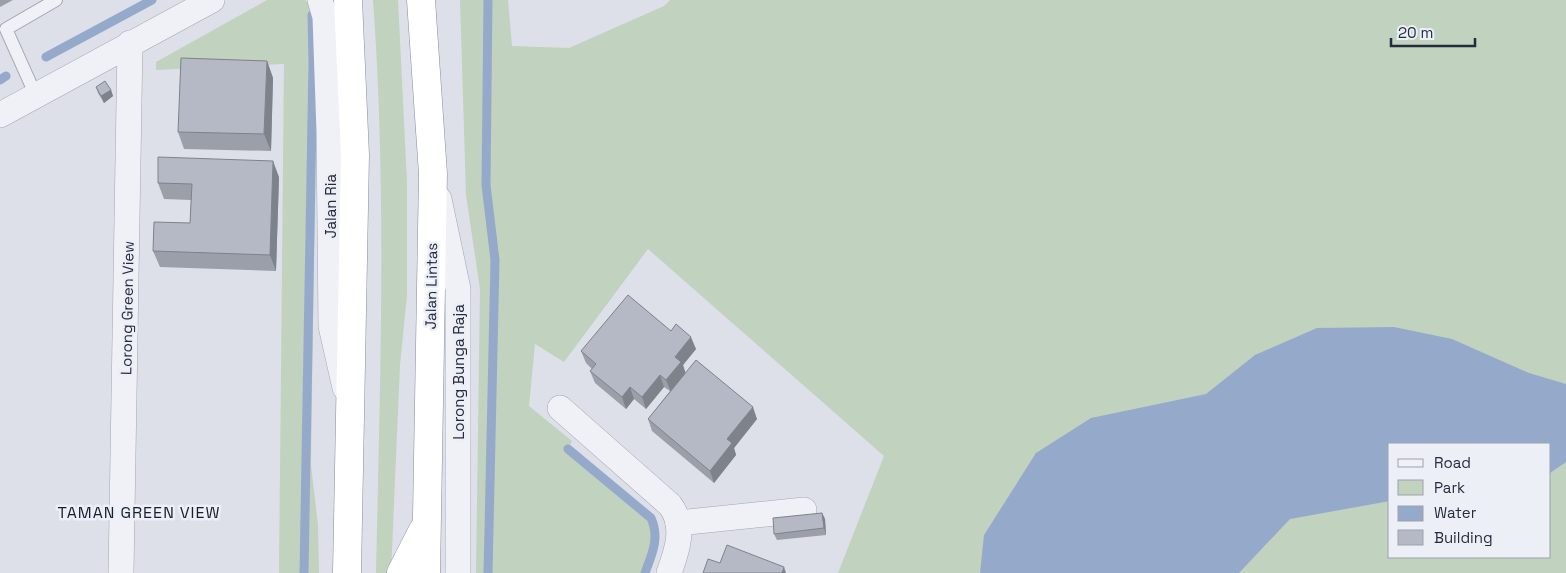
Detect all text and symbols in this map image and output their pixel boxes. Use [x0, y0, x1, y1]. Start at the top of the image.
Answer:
scale bar [1391, 15, 1475, 47]
text: 20 m [1398, 23, 1433, 42]
street label: Jalan Ria [321, 173, 340, 238]
street label: Lorong Green View [116, 241, 138, 375]
street label: Jalan Lintas [421, 242, 441, 330]
street label: Lorong Bunga Raja [449, 304, 468, 440]
legend [1388, 443, 1551, 558]
text: Road [1434, 453, 1471, 472]
text: Park [1434, 478, 1465, 497]
district label: TAMAN GREEN VIEW [58, 502, 220, 523]
text: Water [1434, 503, 1477, 522]
text: Building [1434, 528, 1493, 547]

